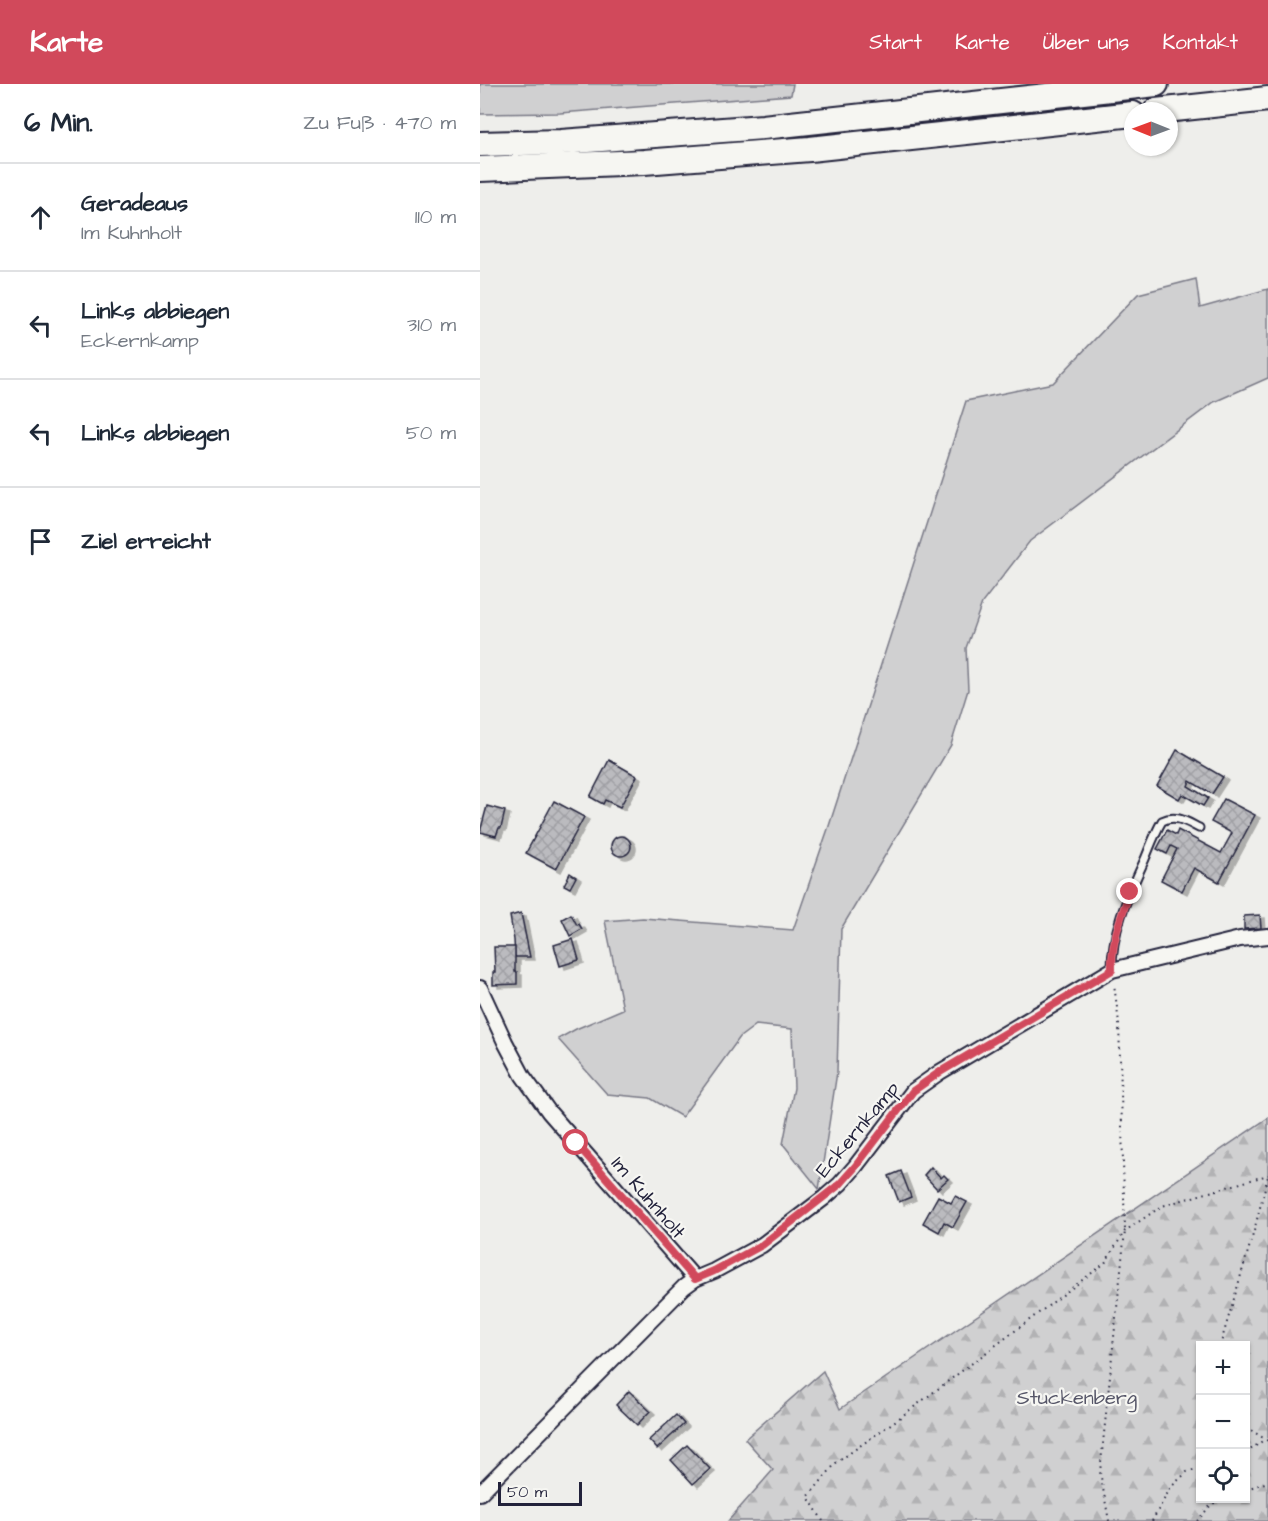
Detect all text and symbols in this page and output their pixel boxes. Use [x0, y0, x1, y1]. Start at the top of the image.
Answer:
text: Karte [30, 23, 103, 62]
text: Start [869, 28, 922, 57]
text: Karte [955, 28, 1010, 57]
text: Über uns [1043, 28, 1129, 57]
text: Kontakt [1162, 28, 1238, 57]
north arrow [1124, 102, 1178, 156]
text: 6 Min. [24, 105, 93, 141]
text: Zu Fuß · 470 m [303, 109, 456, 137]
text: Geradeaus [81, 188, 188, 219]
icon: ahead [24, 201, 57, 234]
text: 110 m [415, 203, 456, 231]
text: Im Kuhnholt [81, 219, 182, 247]
text: Links abbiegen [81, 296, 229, 327]
icon: left [24, 309, 57, 342]
text: 310 m [407, 311, 456, 339]
text: Eckernkamp [81, 327, 199, 355]
icon: left [24, 417, 57, 450]
text: Links abbiegen [81, 418, 229, 449]
text: 50 m [406, 419, 456, 447]
icon: arrive [24, 525, 57, 558]
text: Ziel erreicht [81, 526, 211, 557]
route end [1116, 878, 1142, 904]
street label: Eckernkamp [809, 1076, 906, 1184]
route start [562, 1129, 588, 1155]
street label: Im Kuhnholt [604, 1150, 692, 1245]
map controls [1196, 1341, 1250, 1503]
button: + [1196, 1341, 1250, 1395]
park label: Stuckenberg [1017, 1384, 1137, 1413]
button: − [1196, 1395, 1250, 1449]
button: locate [1196, 1449, 1250, 1503]
scale bar [498, 1479, 582, 1506]
text: 50 m [507, 1481, 547, 1503]

